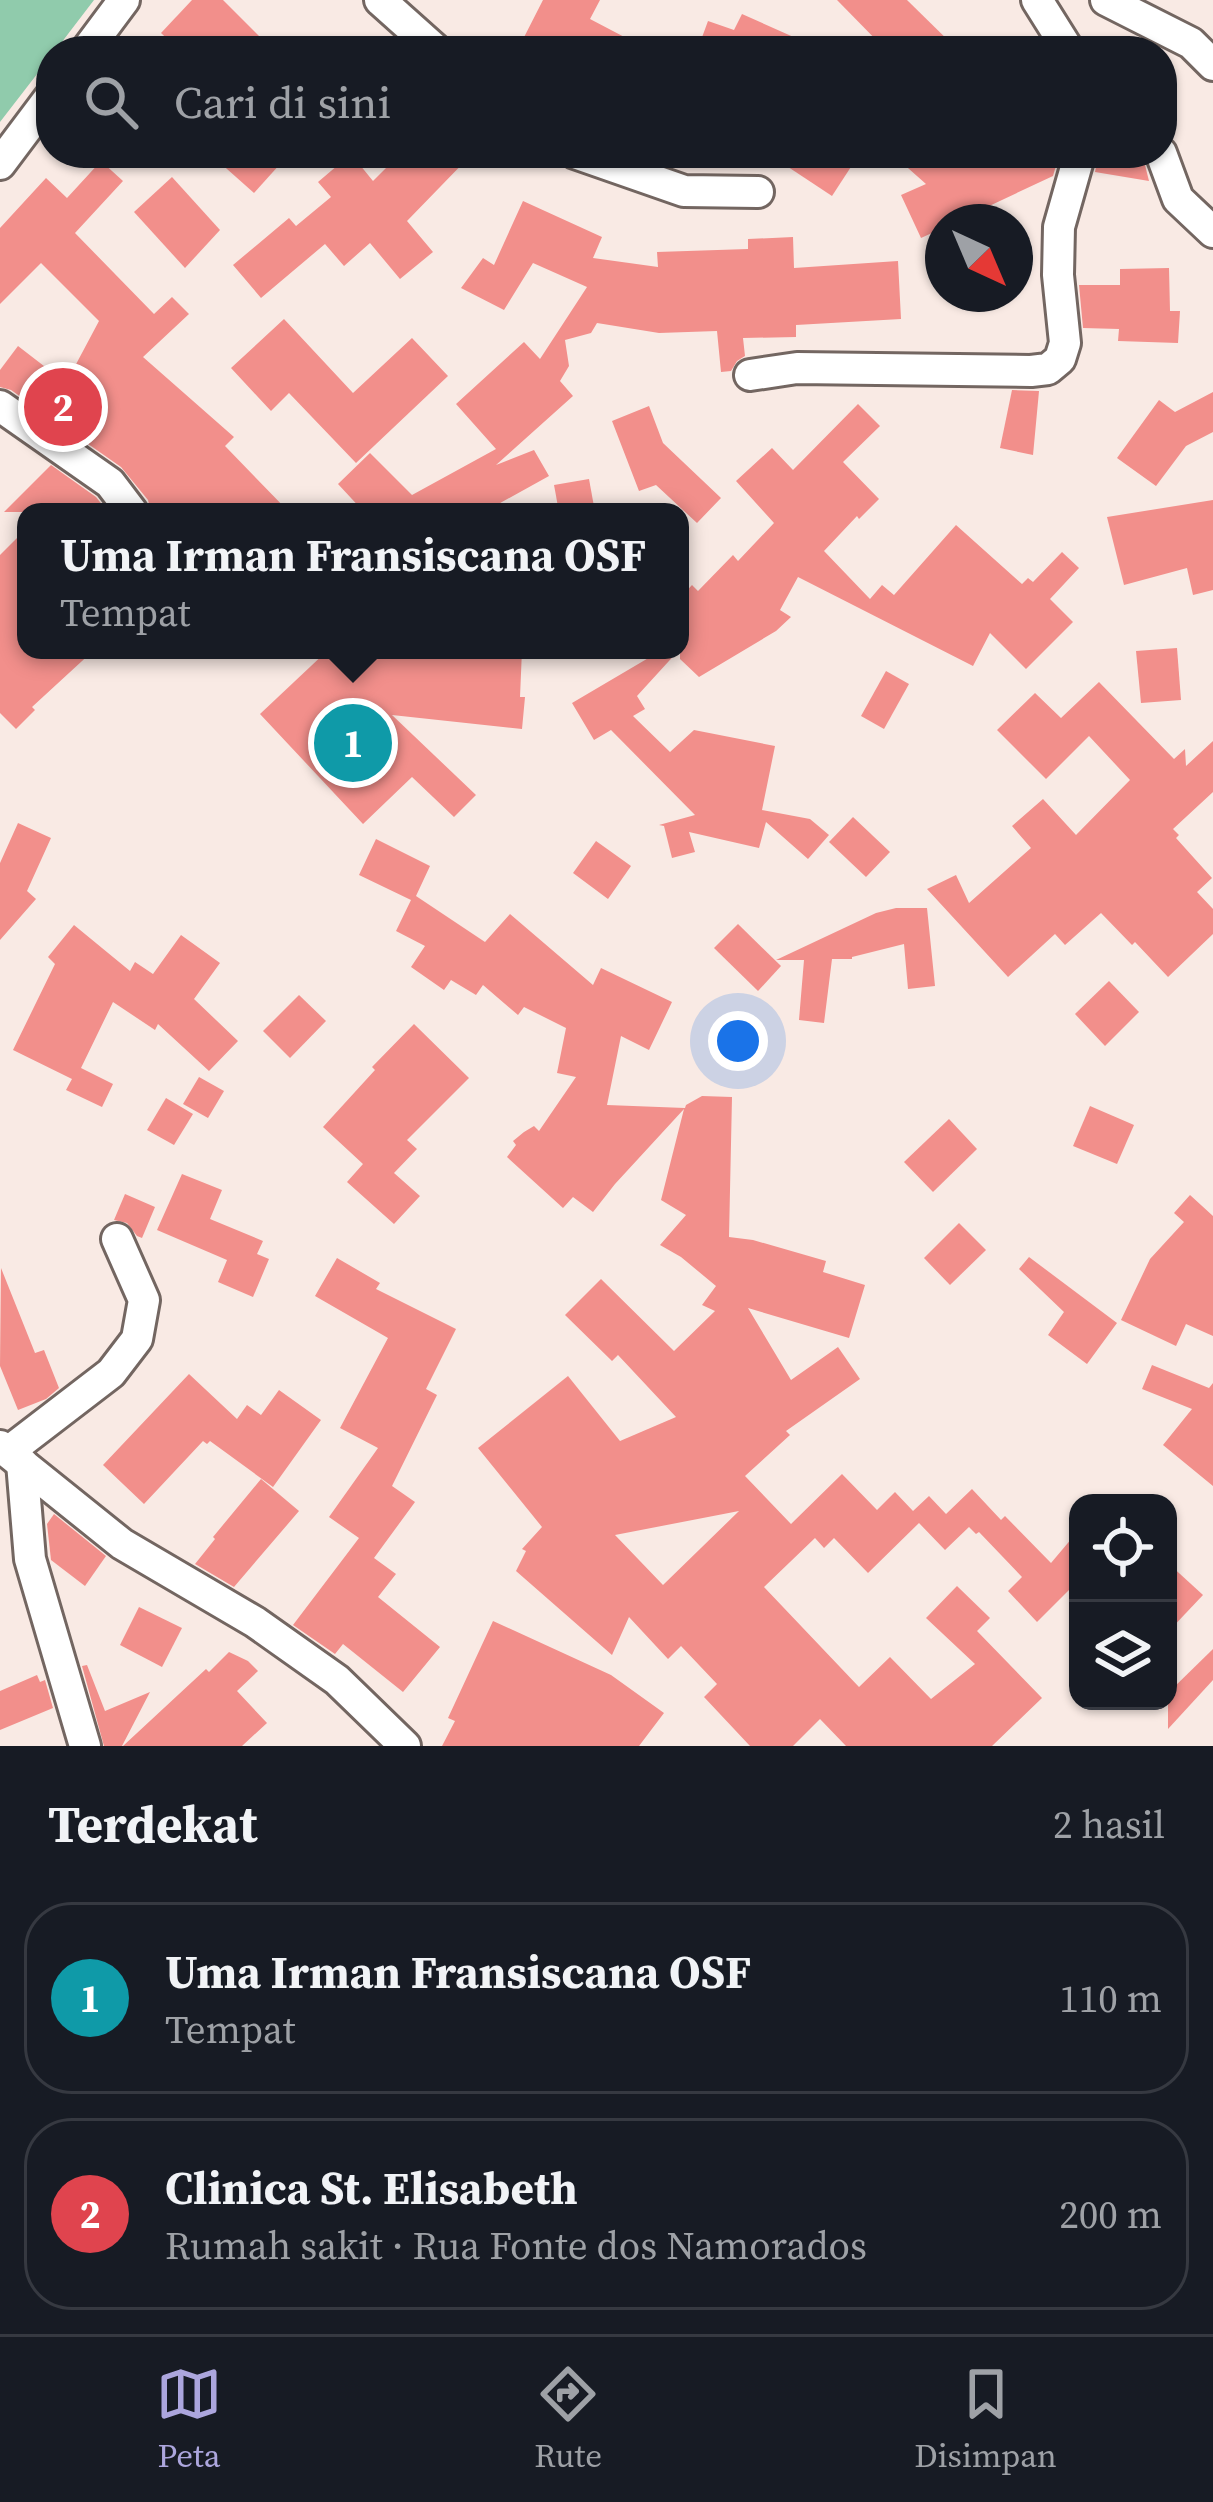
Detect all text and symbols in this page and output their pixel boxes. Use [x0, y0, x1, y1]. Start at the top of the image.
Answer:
search box [36, 36, 1177, 168]
icon: search [78, 69, 144, 135]
text: Cari di sini [174, 71, 391, 133]
north arrow [925, 204, 1033, 312]
pin: 2 [24, 362, 102, 452]
popup [17, 503, 689, 659]
text: Uma Irman Fransiscana OSF [60, 524, 646, 586]
text: Tempat [60, 586, 191, 639]
pin: 1 [314, 698, 392, 788]
your location [708, 1011, 768, 1071]
map controls [1069, 1494, 1177, 1710]
button: locate [1069, 1494, 1177, 1602]
button: layers [1069, 1602, 1177, 1710]
text: Terdekat [48, 1789, 257, 1859]
text: 2 hasil [1053, 1798, 1165, 1851]
text: Uma Irman Fransiscana OSF [165, 1941, 751, 2003]
text: 1 [79, 1972, 101, 2025]
text: 110 m [1059, 1972, 1162, 2025]
text: Tempat [165, 2003, 296, 2056]
text: Clinica St. Elisabeth [165, 2157, 578, 2219]
text: 2 [79, 2188, 101, 2241]
text: 200 m [1059, 2188, 1162, 2241]
text: Rumah sakit · Rua Fonte dos Namorados [165, 2219, 867, 2272]
tab: Peta [156, 2361, 222, 2478]
tab: Rute [534, 2361, 602, 2478]
tab: Disimpan [914, 2361, 1057, 2478]

